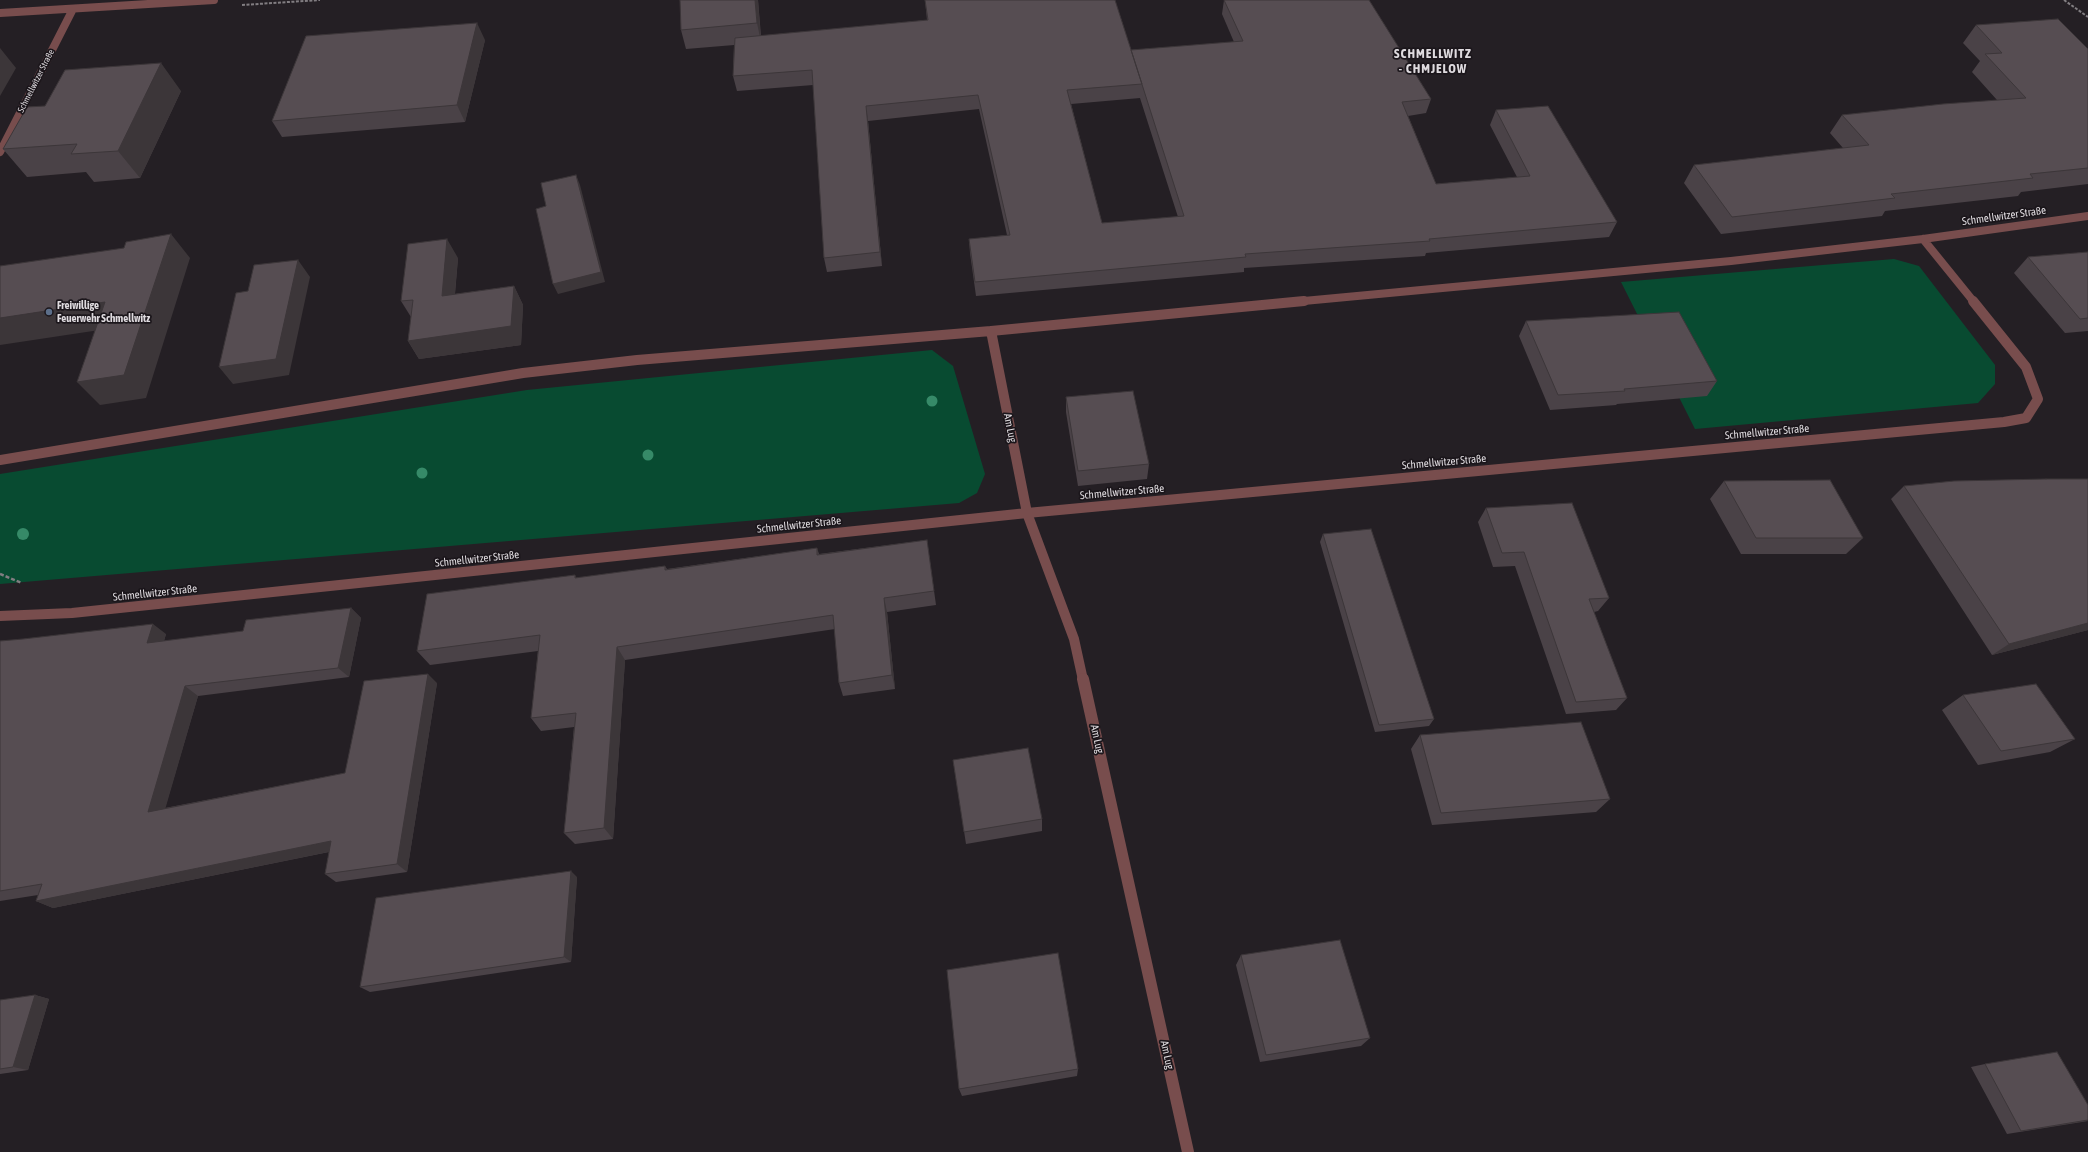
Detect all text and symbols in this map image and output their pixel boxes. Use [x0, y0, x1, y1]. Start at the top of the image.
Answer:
district label: SCHMELLWITZ - CHMJELOW [1394, 46, 1472, 77]
street label: Schmellwitzer Straße [15, 48, 57, 114]
street label: Schmellwitzer Straße [1961, 204, 2047, 228]
place label: Freiwillige Feuerwehr Schmellwitz [57, 299, 150, 325]
marker: Freiwillige Feuerwehr Schmellwitz [44, 307, 54, 317]
street label: Am Lug [1001, 412, 1019, 444]
street label: Schmellwitzer Straße [1724, 422, 1810, 442]
street label: Schmellwitzer Straße [1401, 452, 1487, 472]
street label: Schmellwitzer Straße [1079, 482, 1165, 502]
street label: Schmellwitzer Straße [756, 514, 842, 536]
street label: Schmellwitzer Straße [434, 548, 520, 570]
street label: Schmellwitzer Straße [112, 582, 198, 604]
street label: Am Lug [1088, 723, 1106, 755]
street label: Am Lug [1158, 1039, 1176, 1071]

